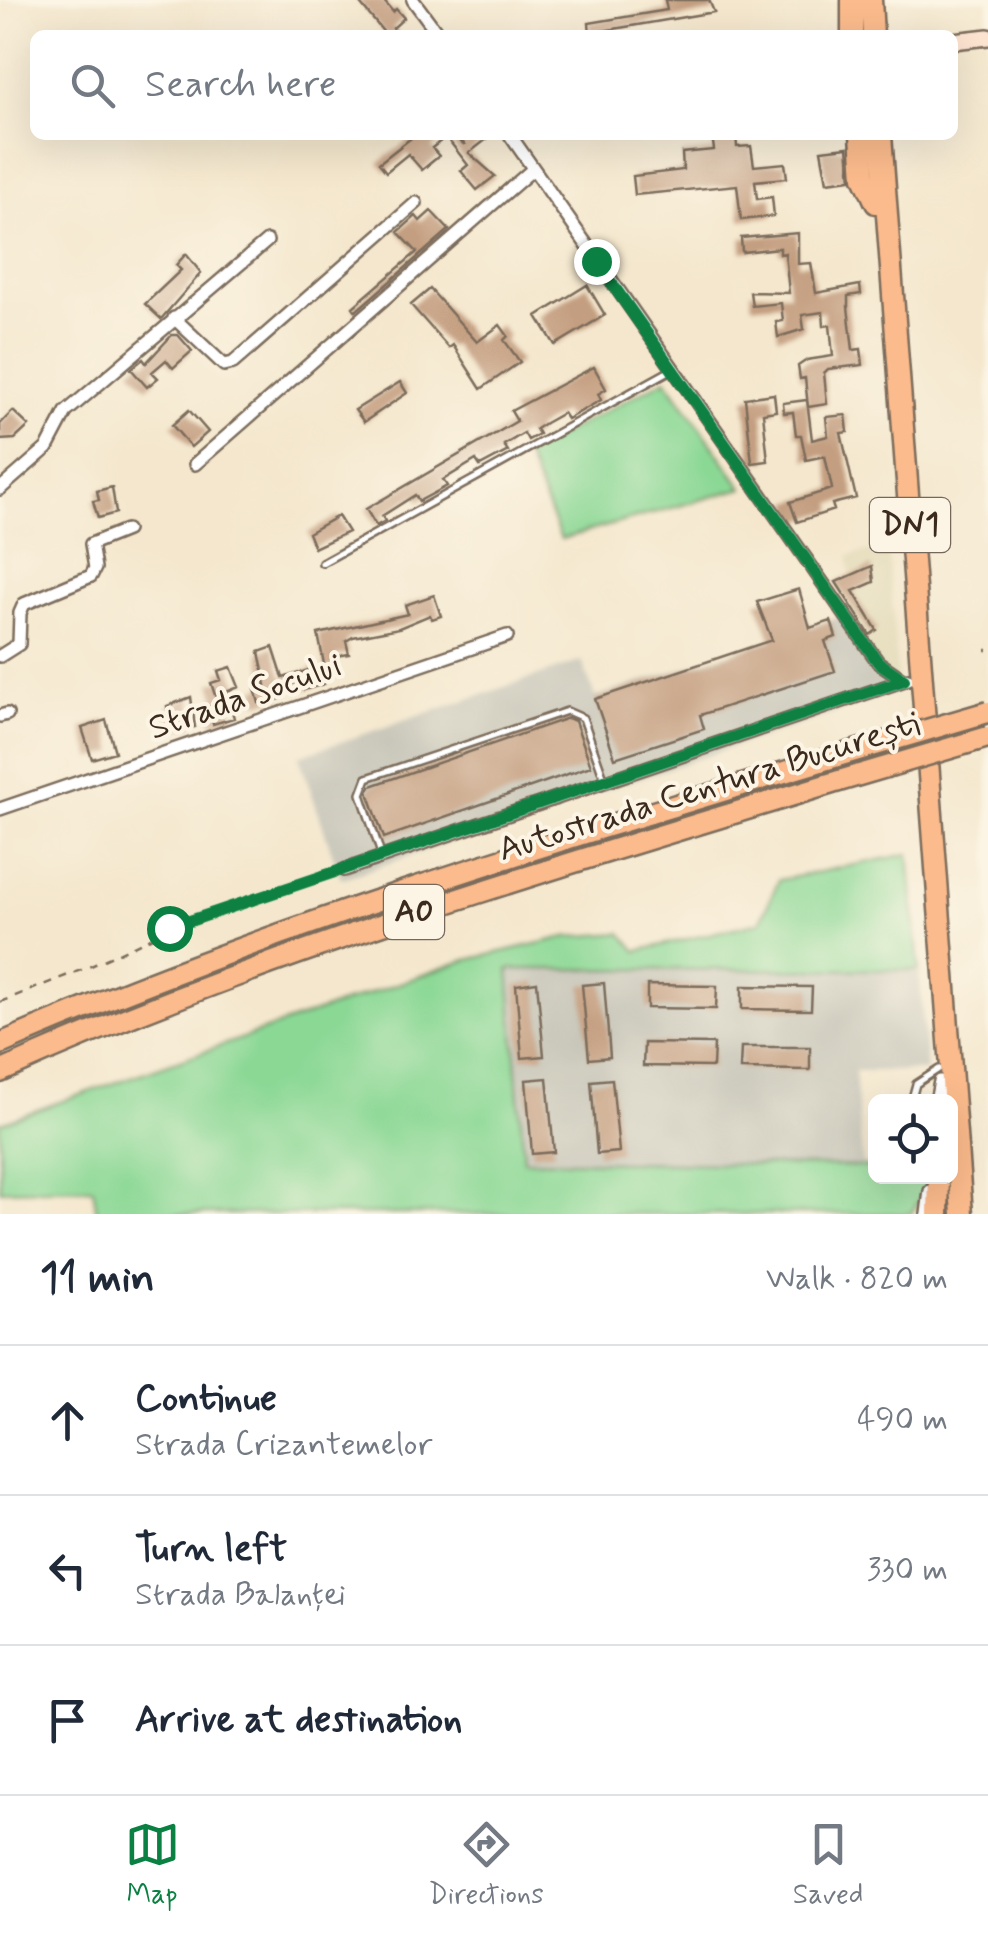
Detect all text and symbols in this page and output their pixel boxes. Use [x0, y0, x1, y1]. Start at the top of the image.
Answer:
search box [30, 30, 958, 140]
icon: search [65, 58, 120, 113]
text: Search here [145, 61, 336, 110]
route end [574, 239, 620, 285]
road number: DN1 [870, 498, 950, 552]
street label: Strada Socului [142, 643, 348, 751]
street label: Autostrada Centura București [493, 701, 925, 873]
road number: A0 [384, 885, 444, 939]
route start [147, 906, 193, 952]
map controls [868, 1094, 958, 1184]
button: locate [868, 1094, 958, 1184]
text: 11 min [40, 1252, 155, 1307]
text: Walk · 820 m [766, 1258, 948, 1300]
text: Continue [135, 1375, 277, 1424]
icon: ahead [40, 1393, 95, 1448]
text: 490 m [857, 1399, 948, 1441]
text: Strada Crizantemelor [135, 1424, 432, 1466]
text: Turn left [135, 1525, 287, 1574]
icon: left [40, 1543, 95, 1598]
text: 330 m [867, 1549, 948, 1591]
text: Strada Balanței [135, 1574, 346, 1616]
icon: arrive [40, 1693, 95, 1748]
text: Arrive at destination [135, 1696, 462, 1745]
tab: Map [125, 1817, 180, 1914]
tab: Directions [429, 1817, 544, 1914]
tab: Saved [793, 1817, 863, 1914]

